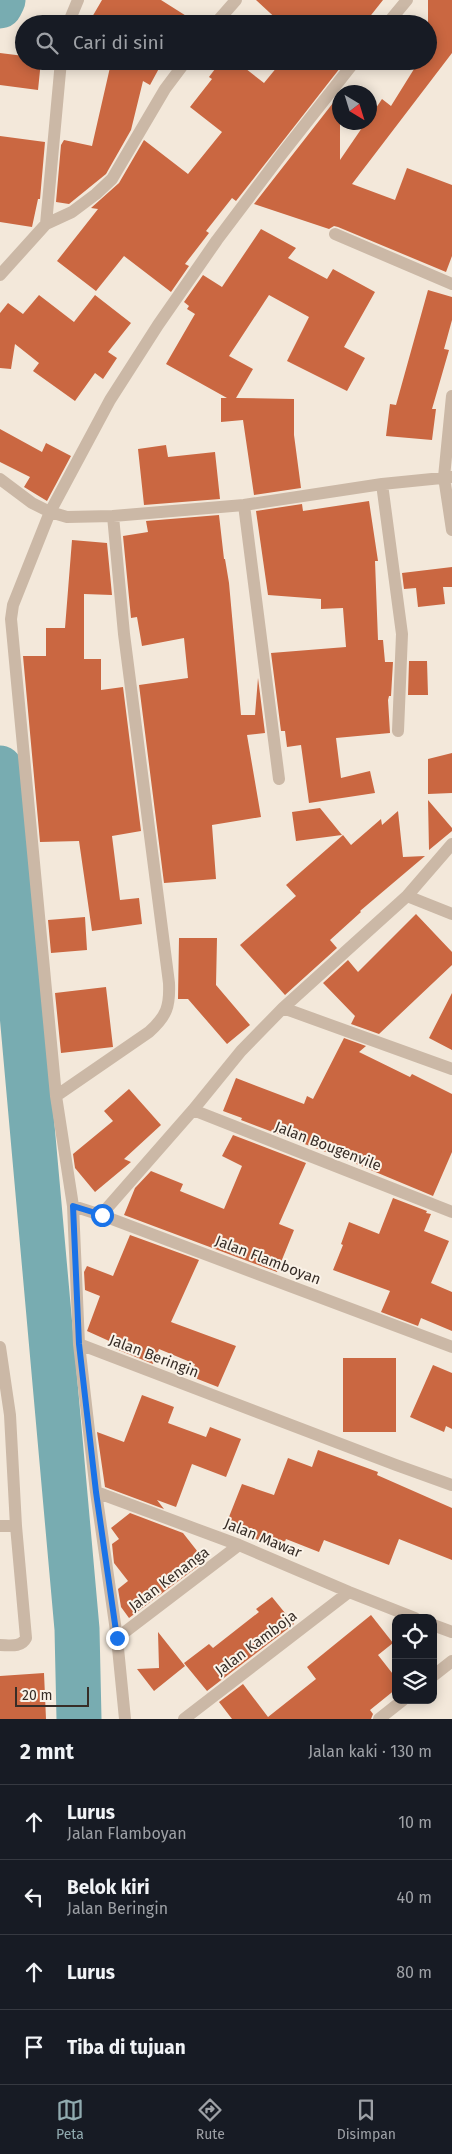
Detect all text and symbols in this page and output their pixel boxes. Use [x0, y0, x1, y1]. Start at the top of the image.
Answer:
search box [15, 15, 437, 70]
icon: search [33, 29, 61, 57]
text: Cari di sini [73, 31, 164, 54]
north arrow [332, 85, 377, 130]
street label: Jalan Bougenvile [272, 1117, 384, 1175]
route start [91, 1204, 114, 1227]
street label: Jalan Flamboyan [212, 1232, 324, 1288]
street label: Jalan Beringin [107, 1331, 201, 1381]
street label: Jalan Mawar [222, 1514, 305, 1562]
street label: Jalan Kenanga [125, 1543, 213, 1615]
street label: Jalan Kamboja [212, 1606, 300, 1680]
map controls [392, 1614, 437, 1704]
button: locate [392, 1614, 437, 1659]
route end [106, 1627, 129, 1650]
button: layers [392, 1659, 437, 1704]
scale bar [15, 1684, 89, 1707]
text: 20 m [22, 1687, 52, 1704]
text: 2 mnt [20, 1739, 74, 1765]
text: Jalan kaki · 130 m [308, 1742, 432, 1761]
text: Lurus [67, 1801, 115, 1824]
icon: ahead [20, 1808, 48, 1836]
text: 10 m [398, 1813, 432, 1832]
text: Jalan Flamboyan [67, 1824, 187, 1843]
text: Belok kiri [67, 1876, 150, 1899]
icon: left [20, 1883, 48, 1911]
text: 40 m [397, 1888, 432, 1907]
text: Jalan Beringin [67, 1899, 168, 1918]
icon: ahead [20, 1958, 48, 1986]
text: Lurus [67, 1961, 115, 1984]
text: 80 m [396, 1963, 432, 1982]
icon: arrive [20, 2033, 48, 2061]
text: Tiba di tujuan [67, 2036, 186, 2059]
tab: Peta [56, 2096, 84, 2143]
tab: Rute [196, 2096, 225, 2143]
tab: Disimpan [337, 2096, 396, 2143]

